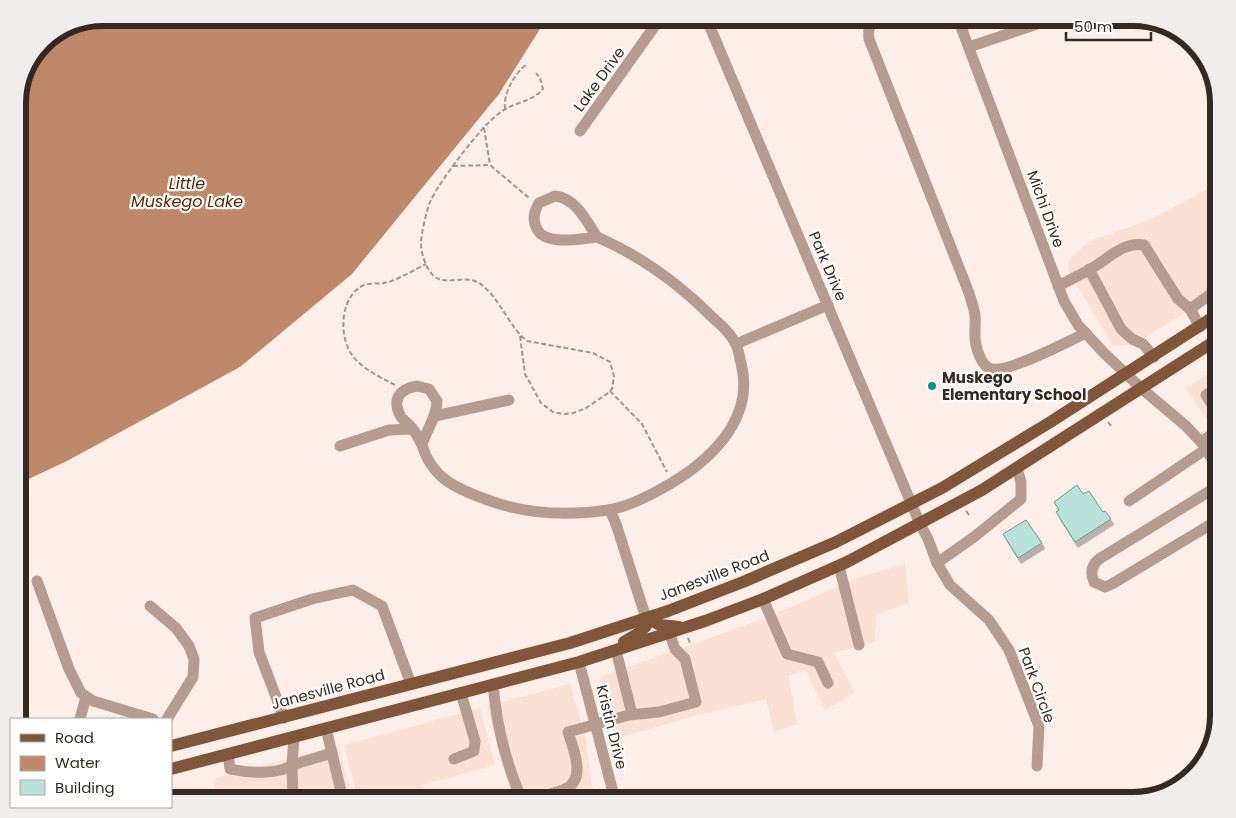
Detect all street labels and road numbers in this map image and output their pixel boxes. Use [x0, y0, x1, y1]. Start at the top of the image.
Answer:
street label: Lake Drive [568, 42, 630, 116]
street label: Michi Drive [1022, 168, 1070, 250]
street label: Park Drive [804, 228, 852, 304]
street label: Janesville Road [656, 544, 772, 606]
street label: Park Circle [1014, 644, 1060, 726]
street label: Janesville Road [269, 664, 387, 714]
street label: Kristin Drive [591, 683, 633, 771]

